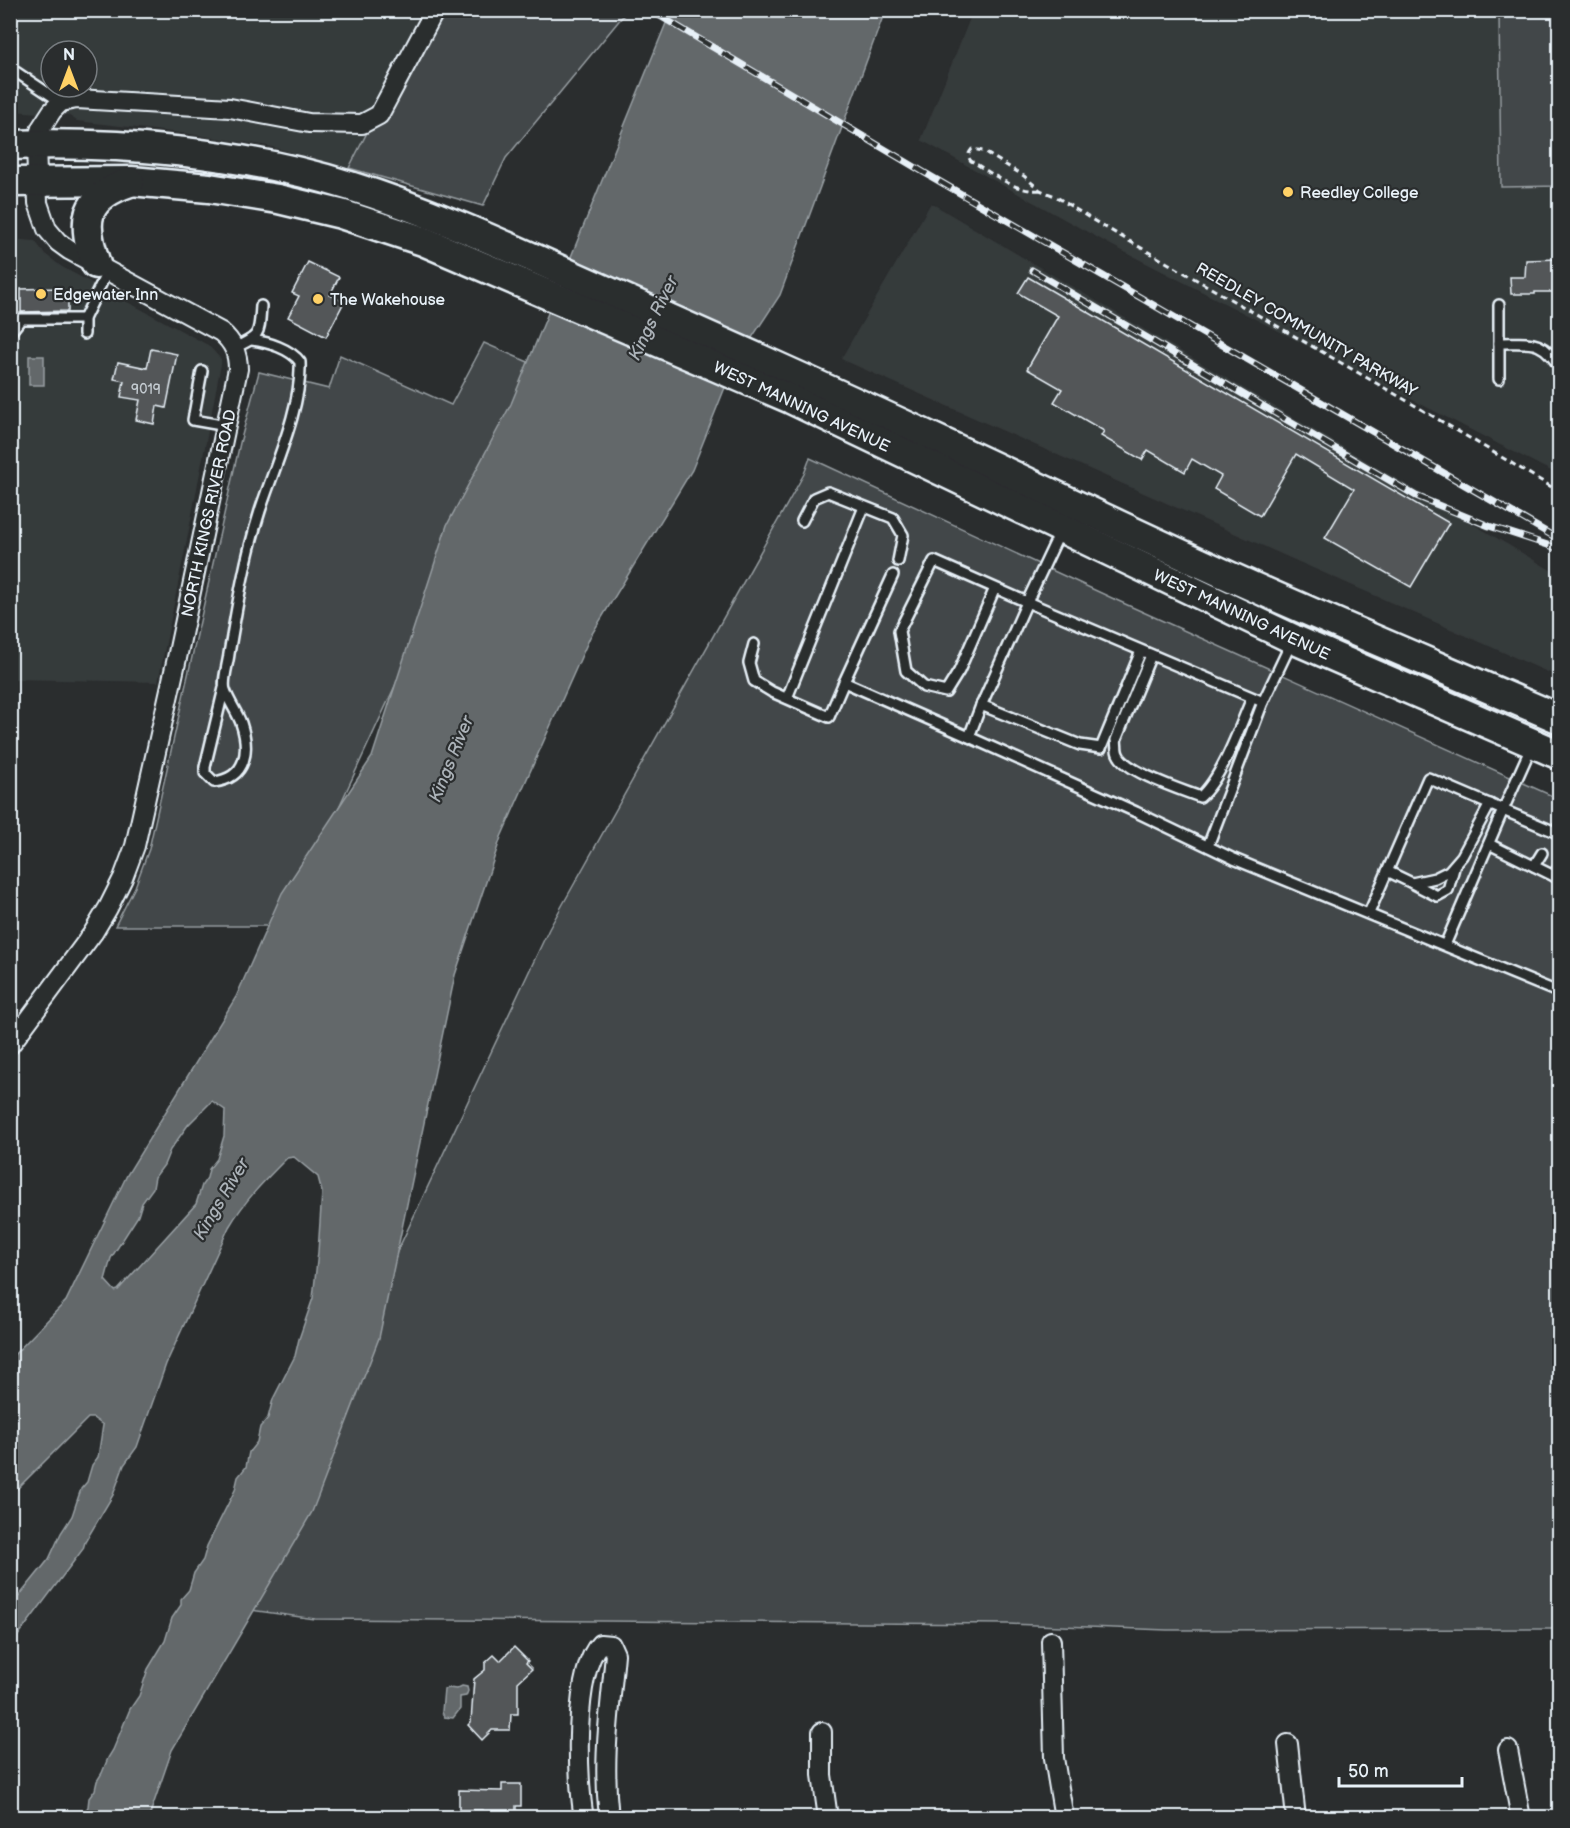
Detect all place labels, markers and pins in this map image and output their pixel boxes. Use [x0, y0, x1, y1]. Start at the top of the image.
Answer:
place label: Reedley College [1300, 184, 1419, 203]
marker: Reedley College [1281, 185, 1295, 199]
place label: Edgewater Inn [53, 286, 158, 305]
marker: Edgewater Inn [34, 287, 48, 301]
place label: The Wakehouse [330, 291, 446, 310]
marker: The Wakehouse [311, 292, 325, 306]

